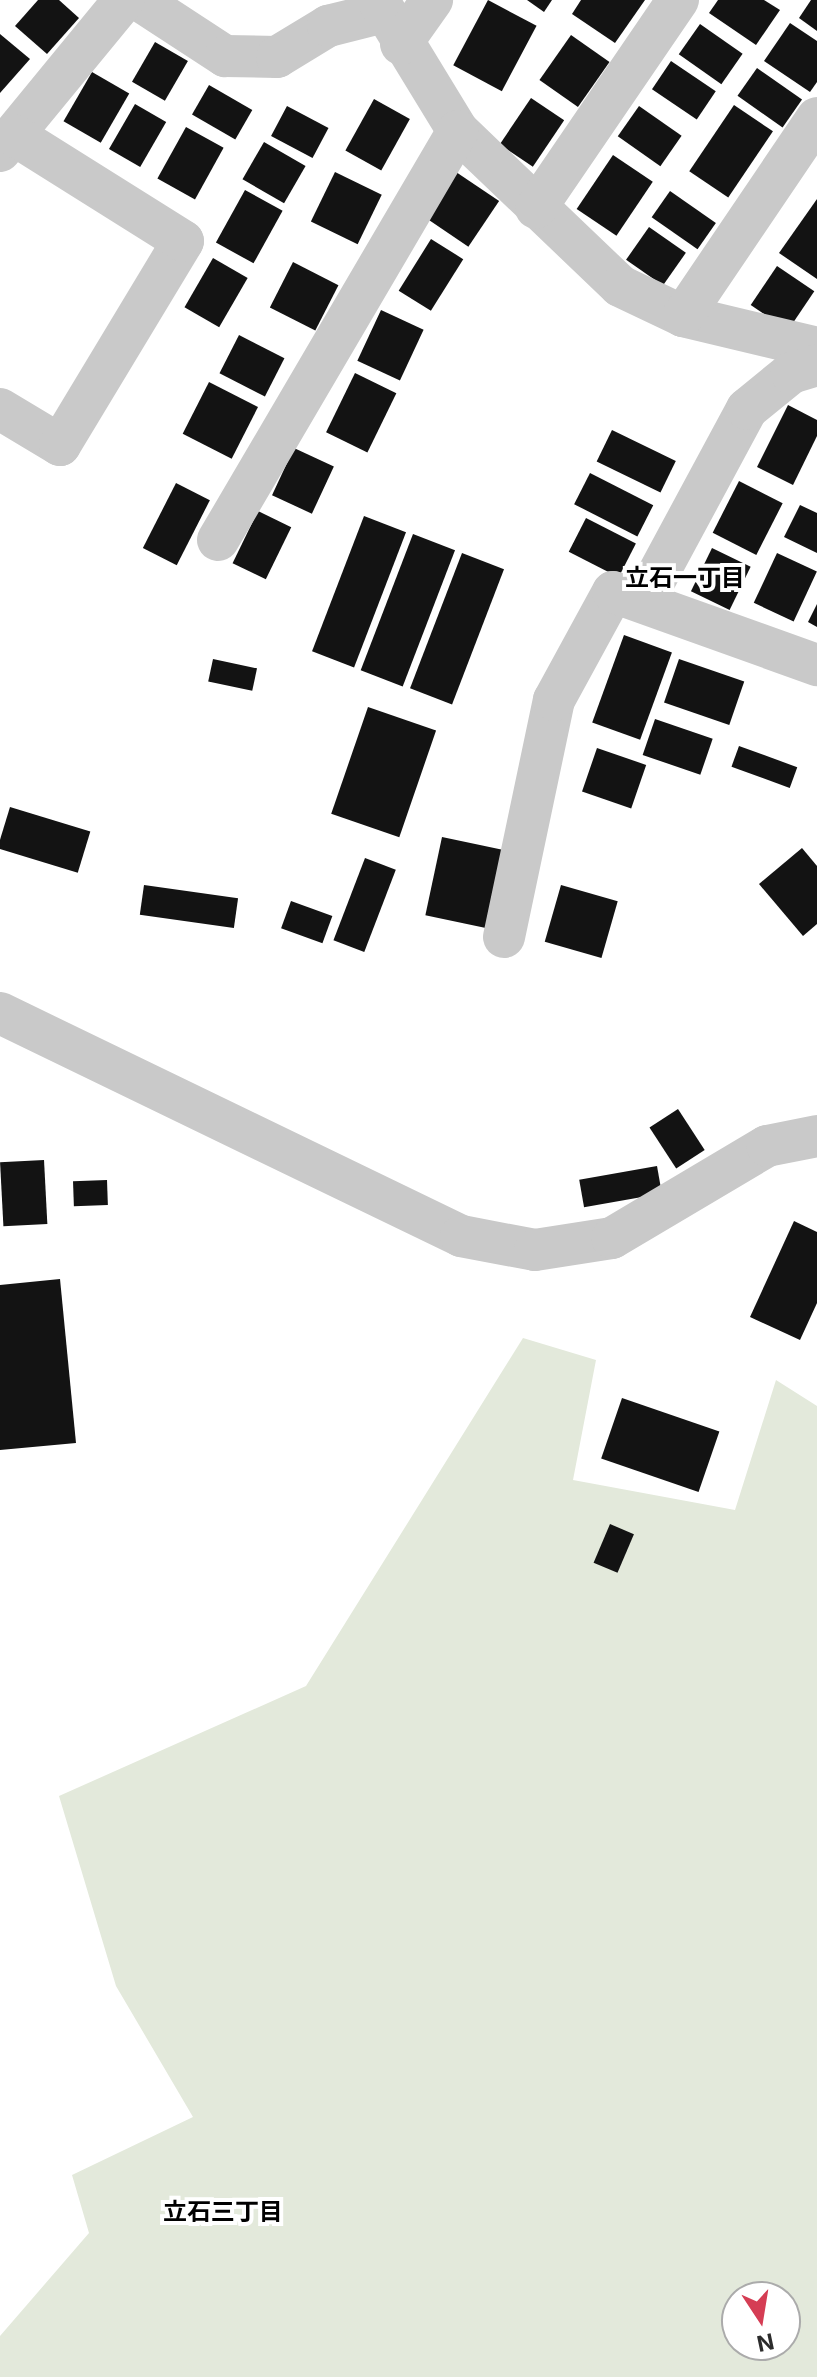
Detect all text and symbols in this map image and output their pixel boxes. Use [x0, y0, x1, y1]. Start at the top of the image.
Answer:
district label: 立石一丁目 [625, 564, 745, 592]
district label: 立石三丁目 [163, 2198, 283, 2226]
north arrow [721, 2281, 801, 2361]
text: N [755, 2328, 776, 2357]

